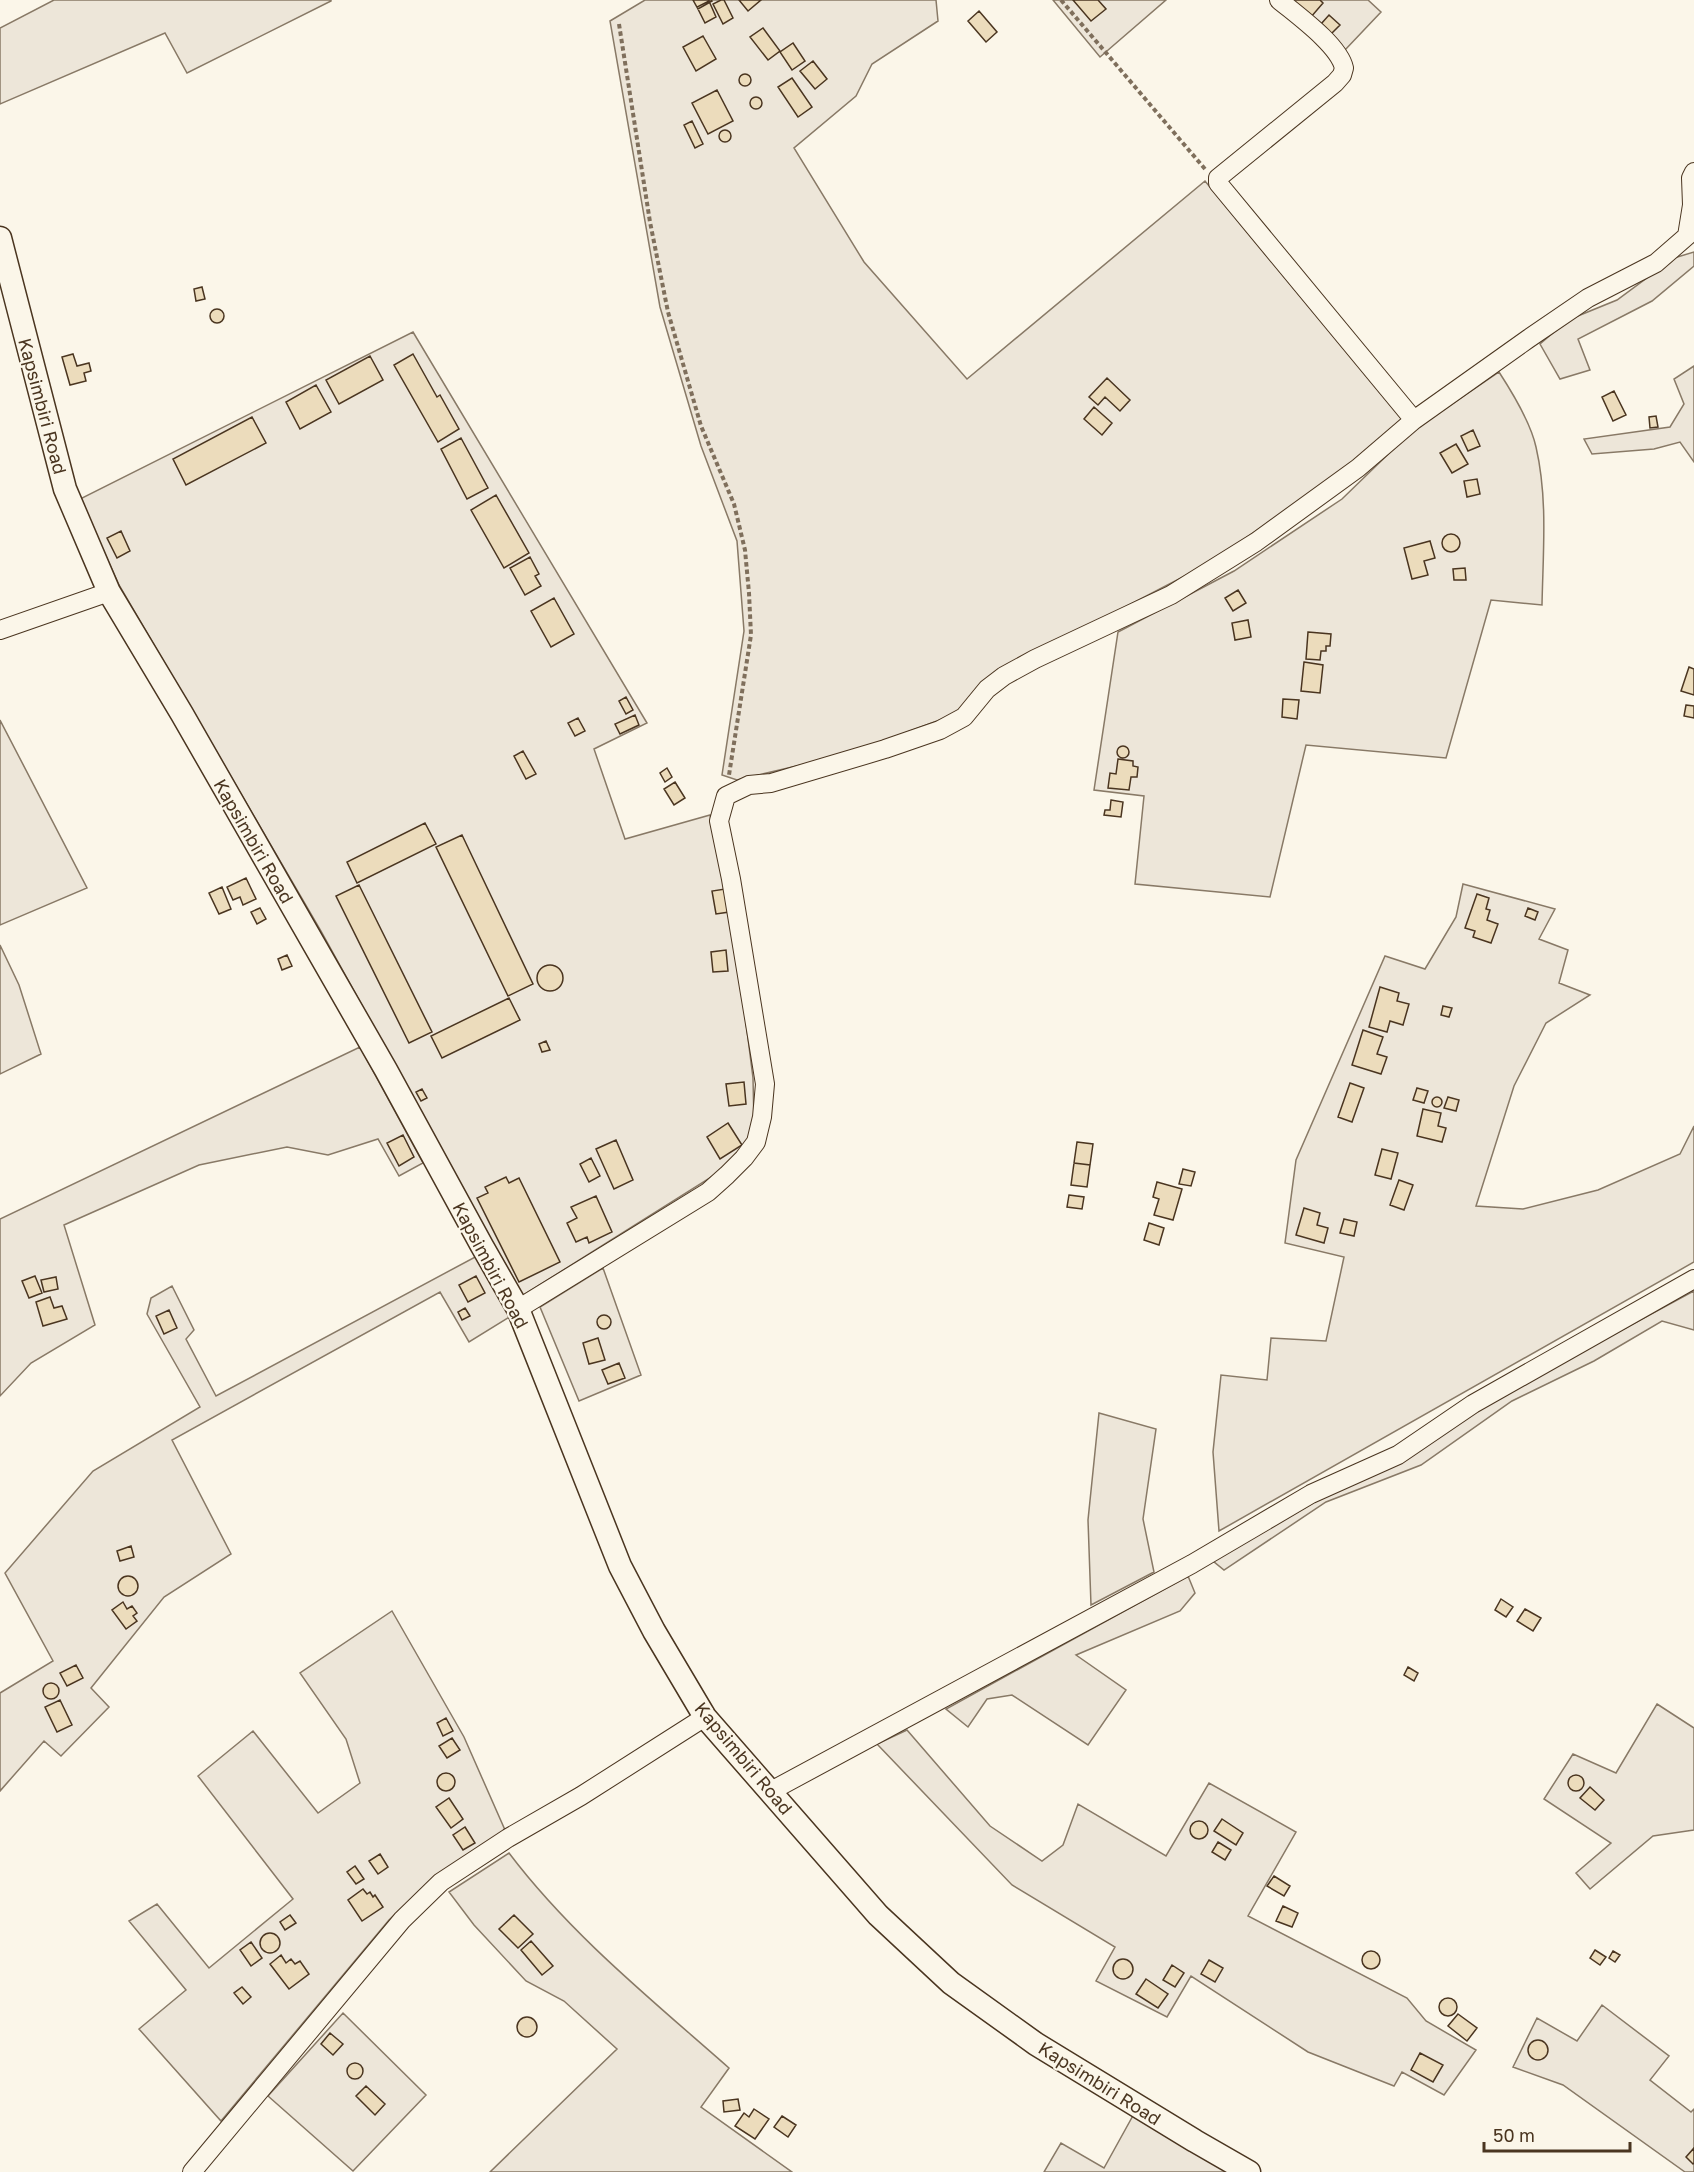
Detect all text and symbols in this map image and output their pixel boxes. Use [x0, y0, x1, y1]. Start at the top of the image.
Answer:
street label: Kapsimbiri Road [14, 335, 72, 477]
street label: Kapsimbiri Road [209, 775, 299, 907]
street label: Kapsimbiri Road [448, 1198, 534, 1332]
street label: Kapsimbiri Road [691, 1697, 797, 1819]
street label: Kapsimbiri Road [1035, 2037, 1165, 2129]
scale bar [1484, 2115, 1630, 2153]
text: 50 m [1493, 2124, 1535, 2146]

